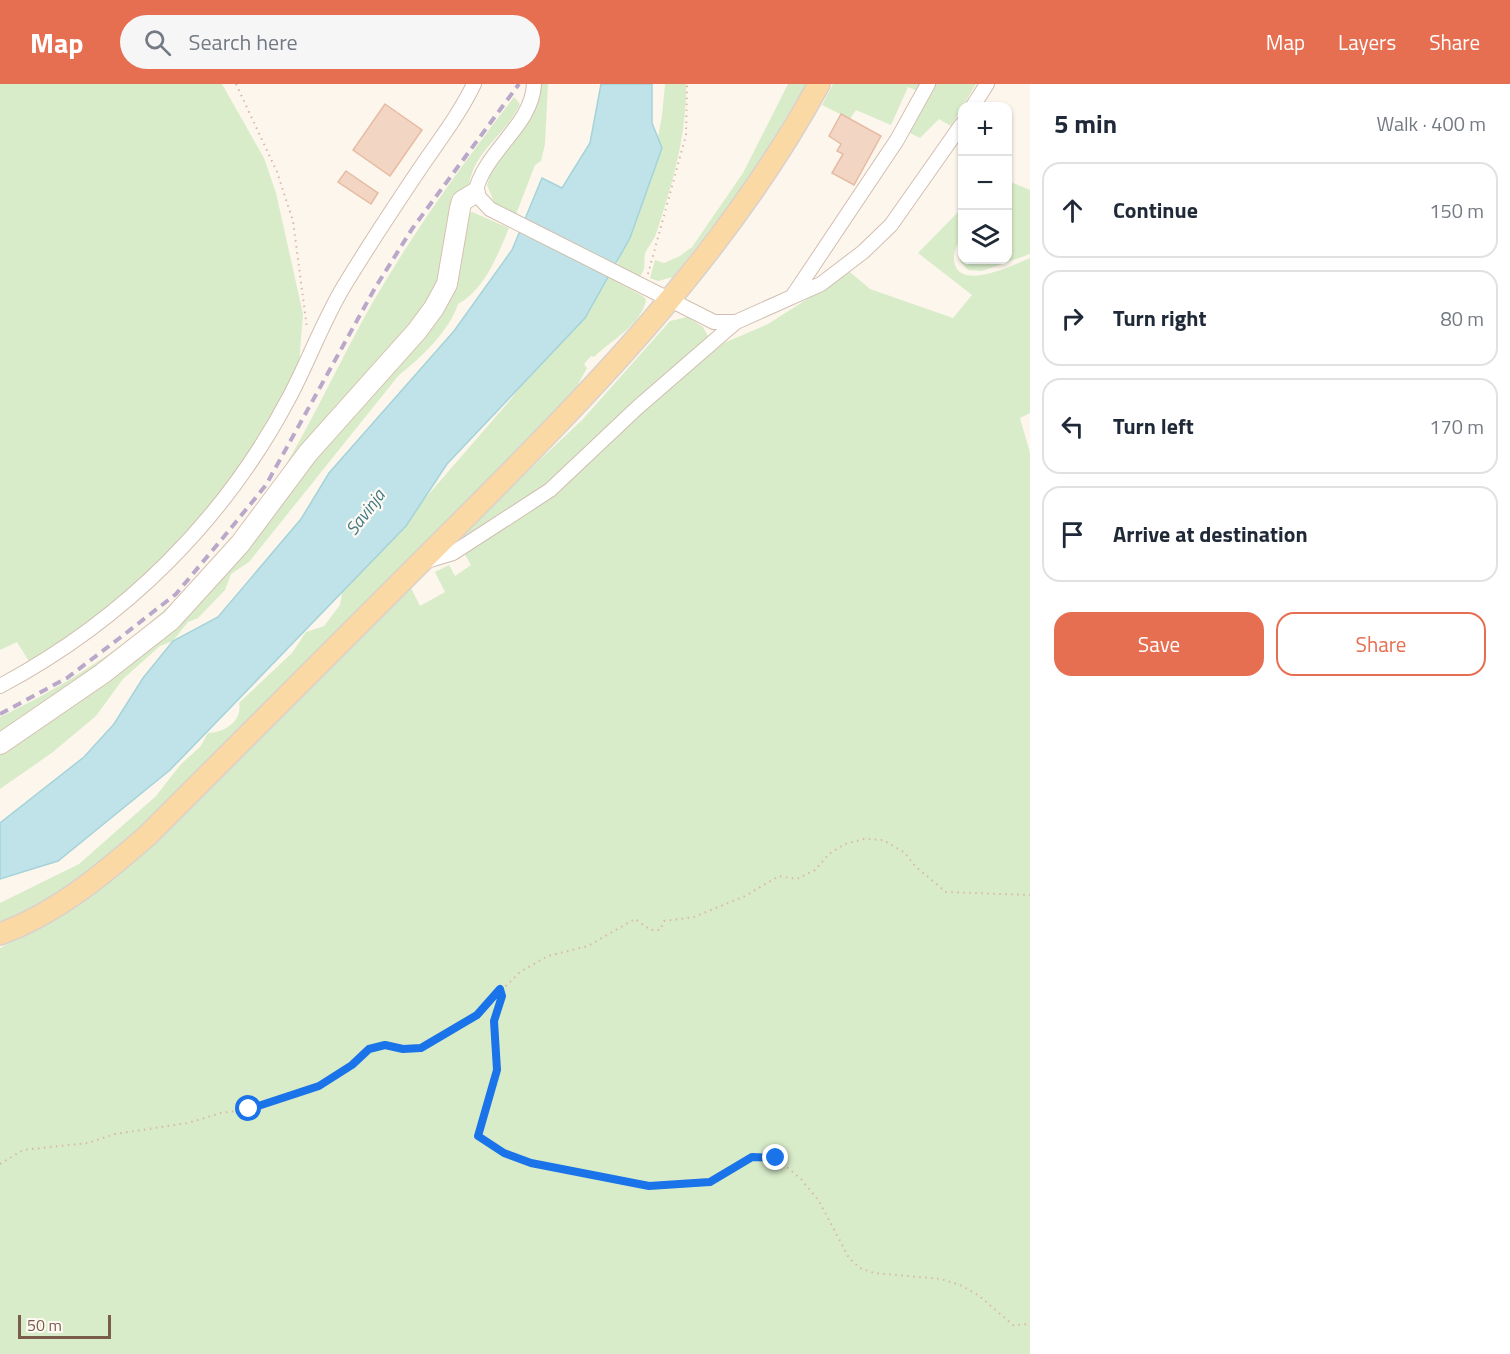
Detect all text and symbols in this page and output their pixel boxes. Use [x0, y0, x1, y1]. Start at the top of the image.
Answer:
search box [120, 15, 540, 69]
text: Map [30, 21, 84, 64]
text: Search here [189, 25, 298, 59]
icon: search [141, 26, 174, 59]
text: Map [1266, 26, 1305, 58]
text: Layers [1338, 26, 1396, 58]
text: Share [1429, 26, 1480, 58]
map controls [958, 102, 1012, 264]
button: + [958, 102, 1012, 156]
text: 5 min [1054, 104, 1117, 143]
text: Walk · 400 m [1377, 108, 1486, 139]
button: − [958, 156, 1012, 210]
text: Continue [1113, 193, 1198, 227]
icon: ahead [1056, 194, 1089, 227]
text: 150 m [1429, 195, 1484, 226]
button: layers [958, 210, 1012, 264]
text: Turn right [1113, 301, 1207, 335]
icon: right [1056, 302, 1089, 335]
text: 80 m [1440, 303, 1484, 334]
text: Turn left [1113, 409, 1194, 443]
icon: left [1056, 410, 1089, 443]
text: 170 m [1429, 411, 1484, 442]
water label: Savinja [339, 483, 392, 541]
text: Arrive at destination [1113, 517, 1308, 551]
icon: arrive [1056, 518, 1089, 551]
button: Save [1054, 612, 1264, 676]
button: Share [1276, 612, 1486, 676]
route start [235, 1095, 261, 1121]
route end [762, 1144, 788, 1170]
scale bar [18, 1312, 111, 1340]
text: 50 m [27, 1313, 62, 1337]

